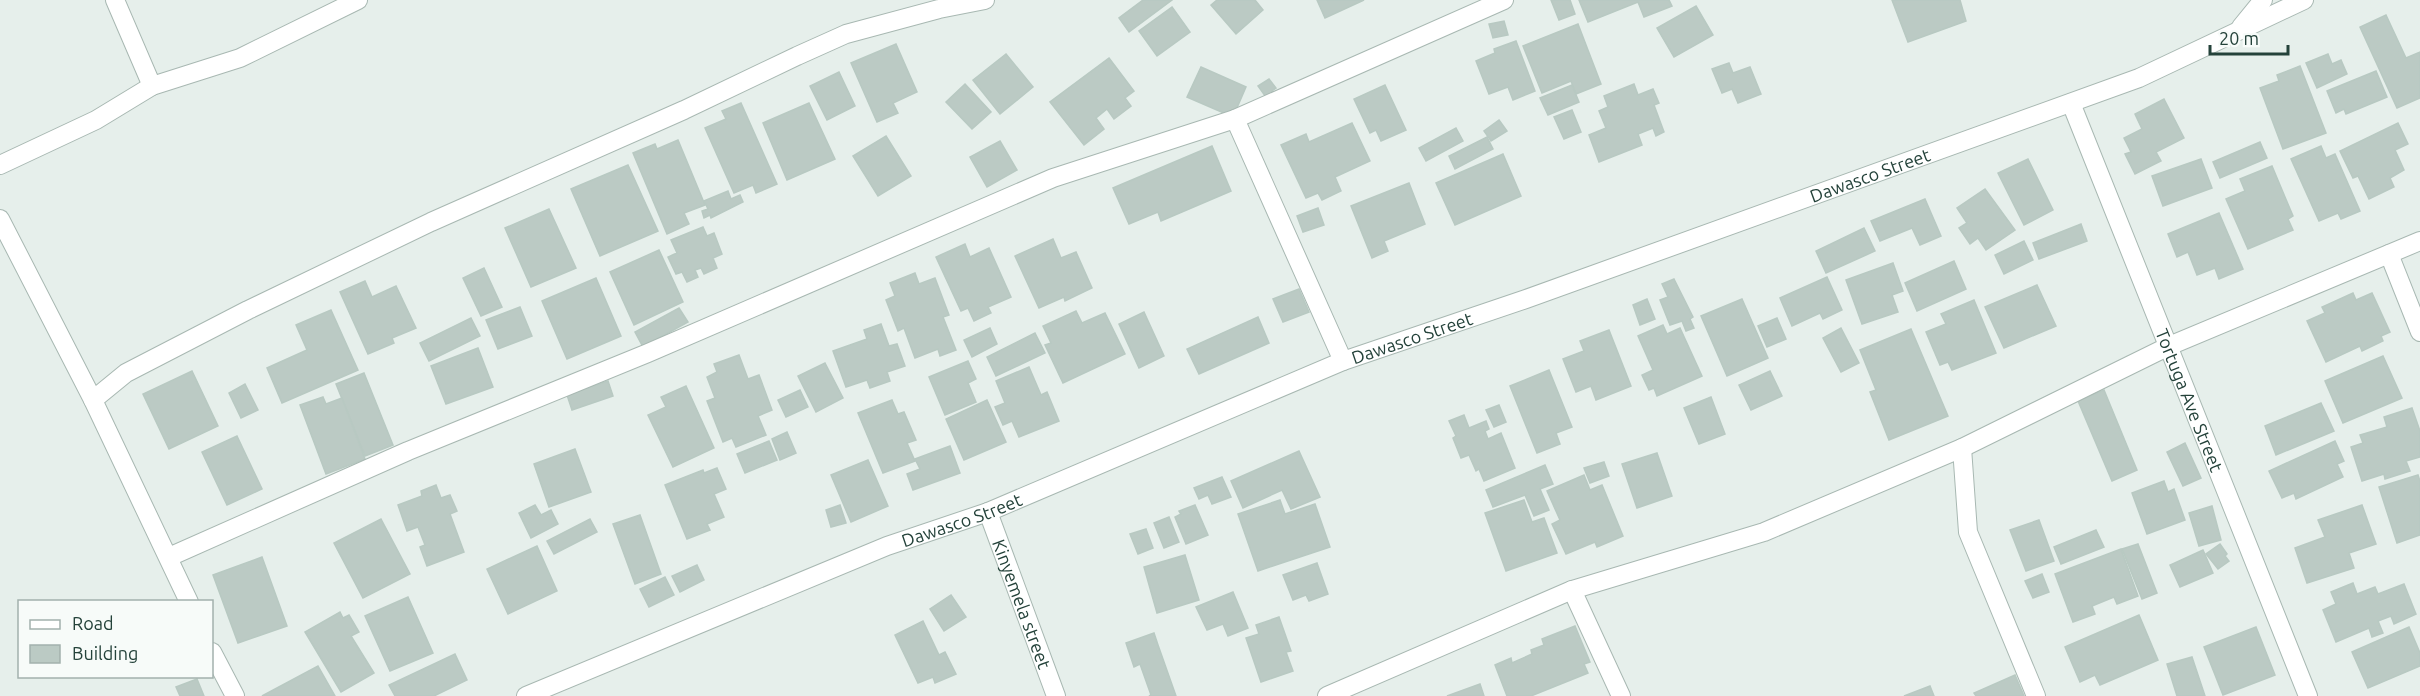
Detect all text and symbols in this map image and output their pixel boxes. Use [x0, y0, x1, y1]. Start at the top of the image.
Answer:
scale bar [2210, 18, 2288, 56]
text: 20 m [2219, 28, 2259, 48]
street label: Dawasco Street [1807, 144, 1933, 206]
street label: Dawasco Street [1349, 308, 1475, 367]
street label: Tortuga Ave Street [2152, 326, 2227, 475]
street label: Dawasco Street [899, 489, 1025, 550]
street label: Kinyemela street [989, 536, 1055, 672]
legend [18, 600, 213, 678]
text: Road [72, 613, 114, 633]
text: Building [72, 643, 138, 663]

